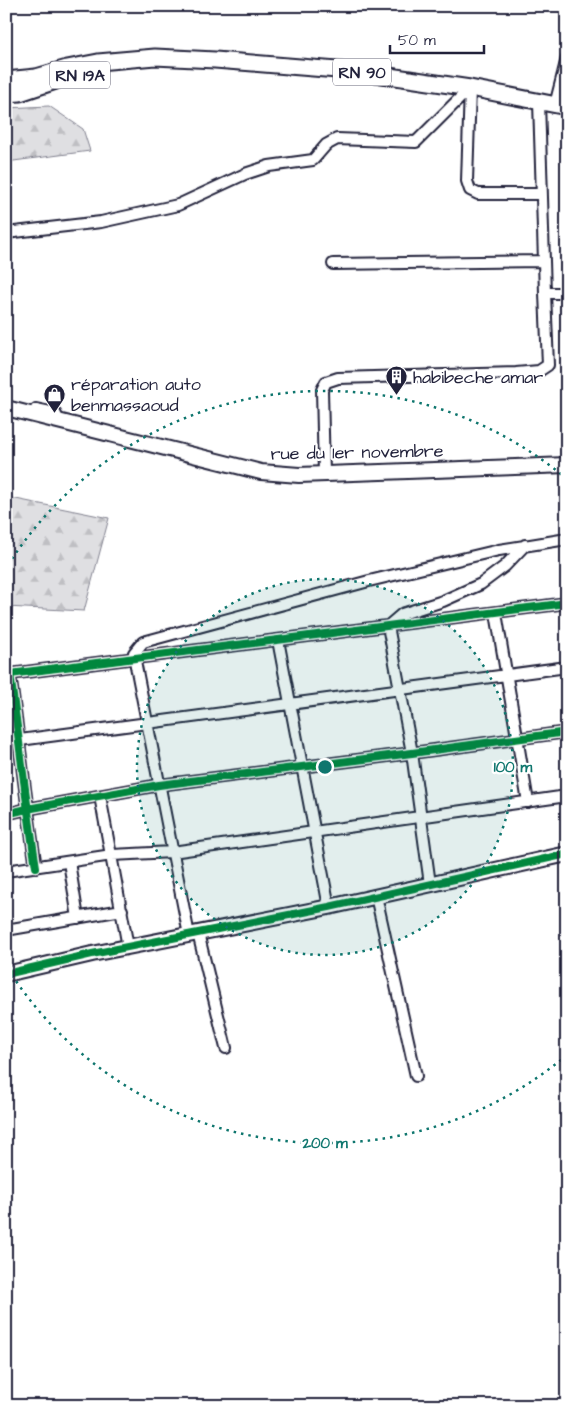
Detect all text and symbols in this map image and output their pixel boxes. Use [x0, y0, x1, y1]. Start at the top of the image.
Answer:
scale bar [390, 22, 484, 54]
text: 50 m [398, 30, 436, 51]
road number: RN 90 [333, 58, 391, 86]
road number: RN 19A [50, 62, 110, 88]
building icon: habibeche amar [385, 365, 409, 396]
place label: habibeche amar [413, 365, 543, 390]
place label: réparation auto benmassaoud [71, 372, 201, 418]
shop icon: réparation auto benmassaoud [43, 382, 67, 413]
street label: rue du 1er novembre [270, 438, 444, 467]
text: 100 m [494, 757, 533, 778]
centre of rings [316, 758, 334, 776]
text: 200 m [301, 1133, 348, 1154]

